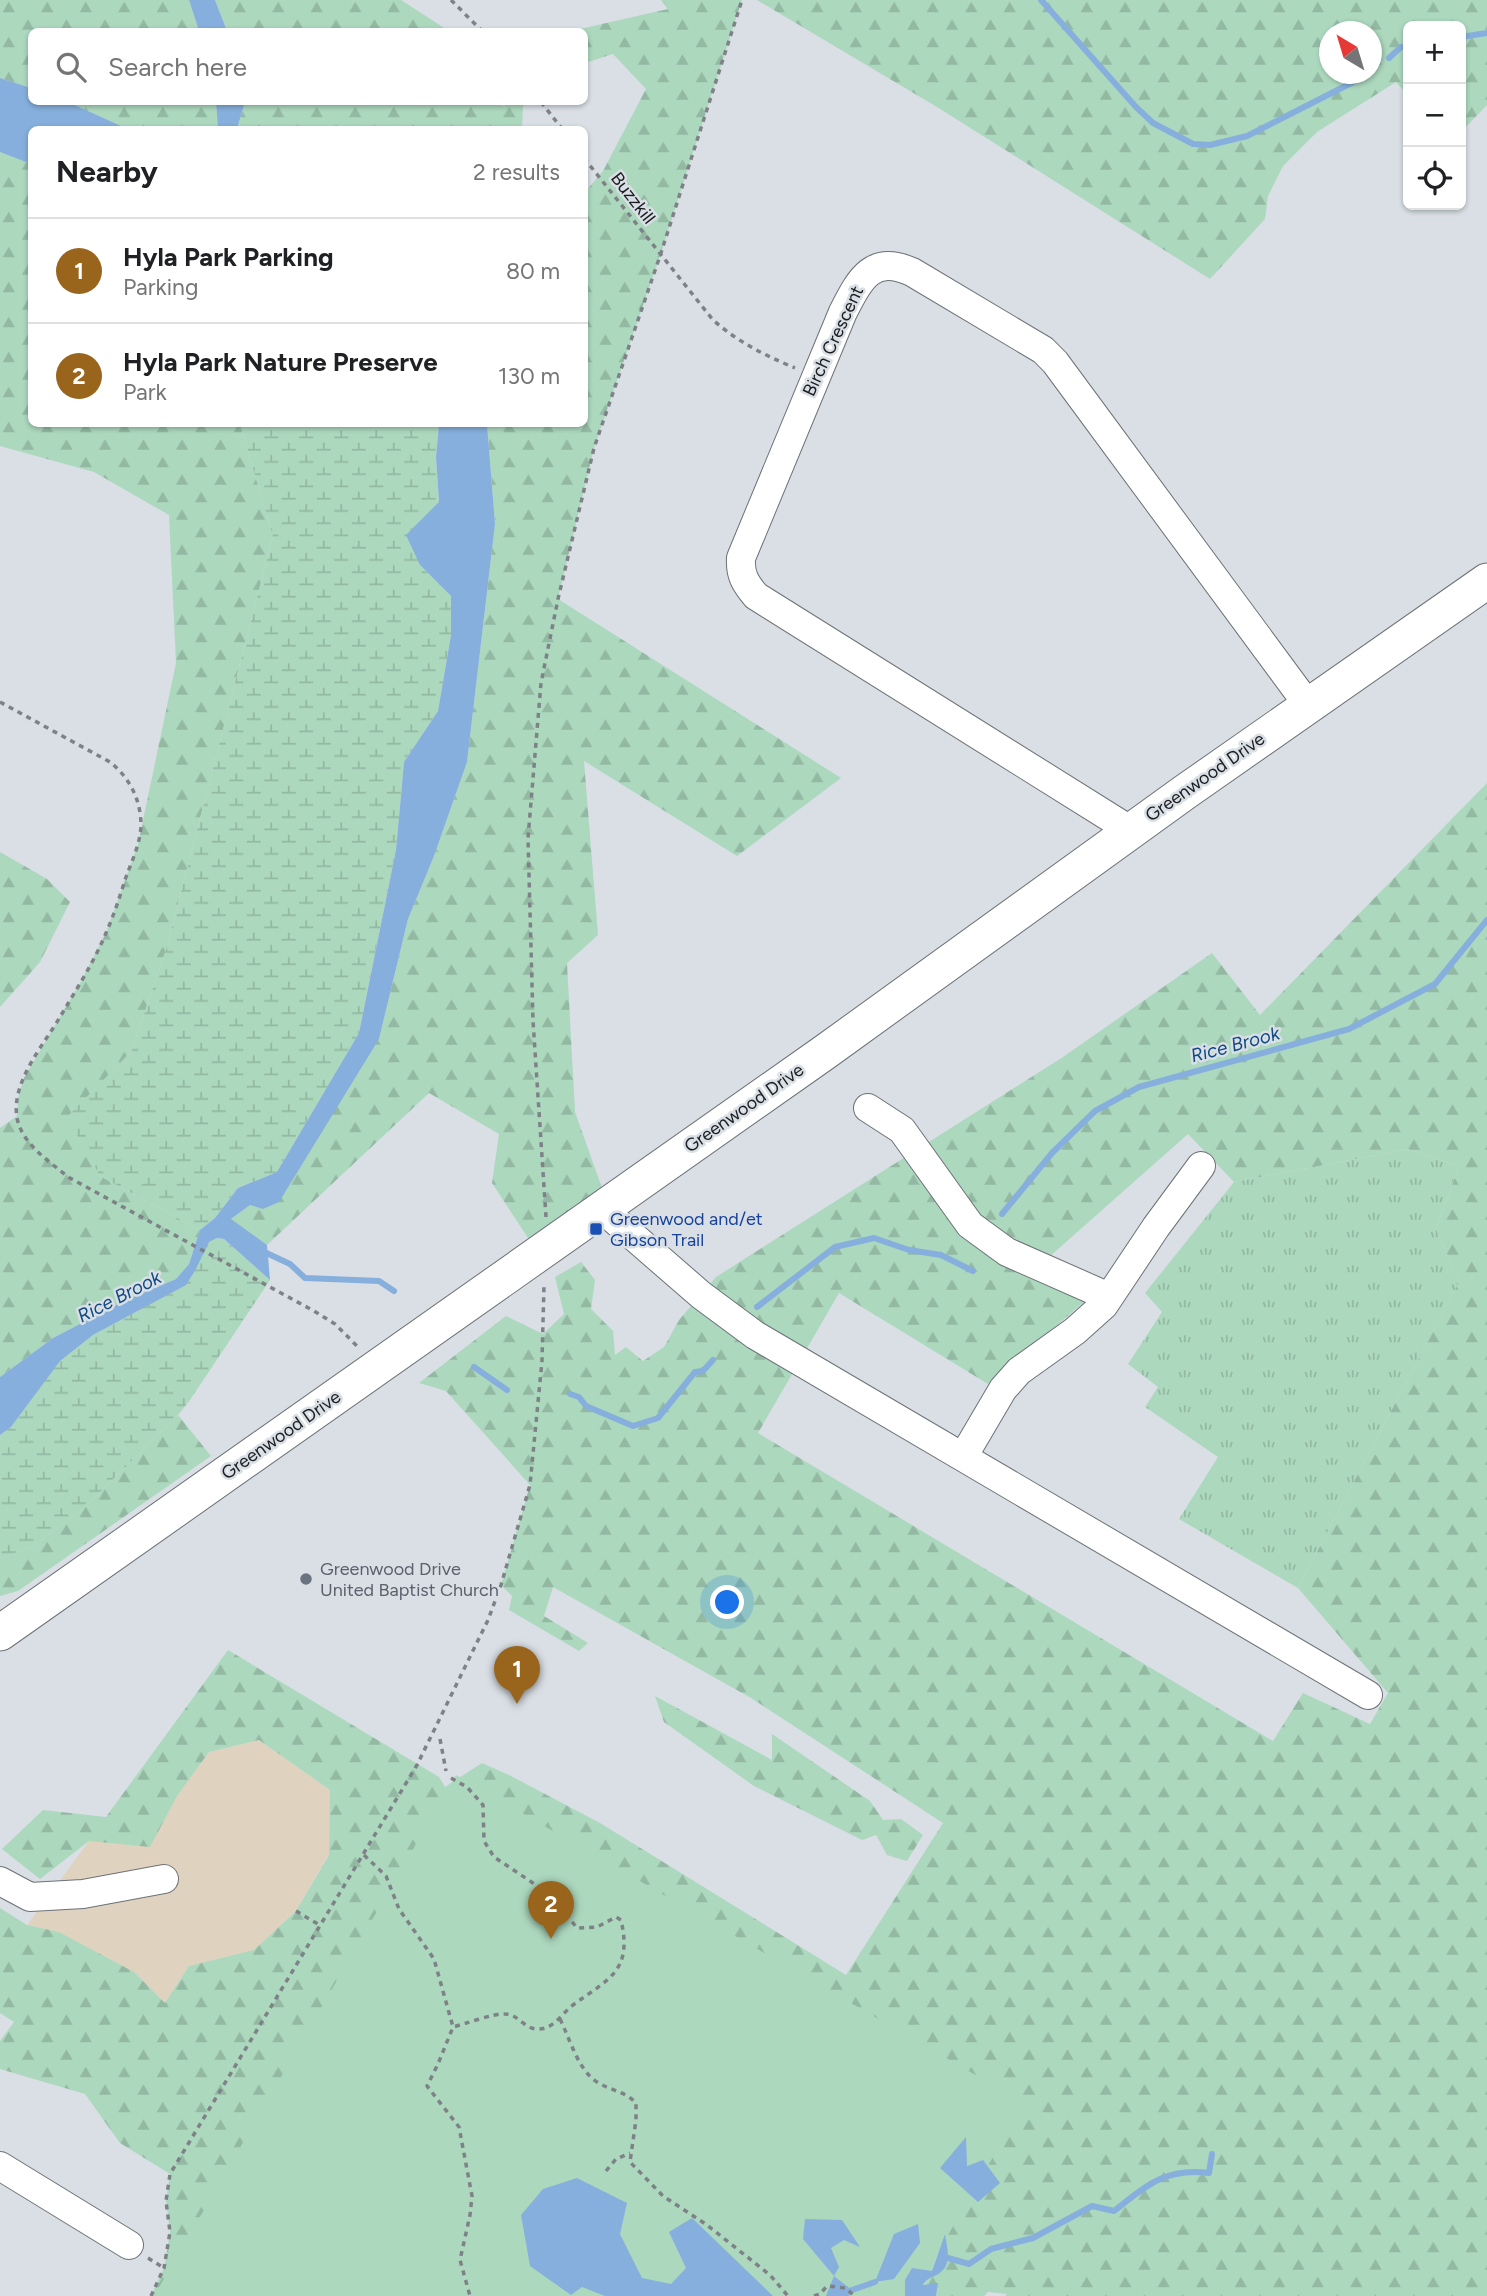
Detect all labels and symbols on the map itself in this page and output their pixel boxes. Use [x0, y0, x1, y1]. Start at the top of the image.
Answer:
north arrow [1319, 21, 1382, 84]
street label: Buzzkill [606, 168, 660, 228]
street label: Birch Crescent [798, 282, 868, 400]
street label: Greenwood Drive [1141, 728, 1269, 826]
water label: Rice Brook [1188, 1021, 1283, 1067]
street label: Greenwood Drive [680, 1059, 808, 1157]
place label: Greenwood and/et Gibson Trail [610, 1208, 763, 1251]
marker: Greenwood and/et Gibson Trail [588, 1221, 604, 1237]
water label: Rice Brook [73, 1265, 166, 1327]
street label: Greenwood Drive [217, 1386, 345, 1484]
place label: Greenwood Drive United Baptist Church [320, 1558, 499, 1601]
marker: Greenwood Drive United Baptist Church [298, 1571, 314, 1587]
your location [710, 1585, 744, 1619]
pin: 1 [494, 1646, 540, 1704]
pin: 2 [528, 1881, 574, 1939]

